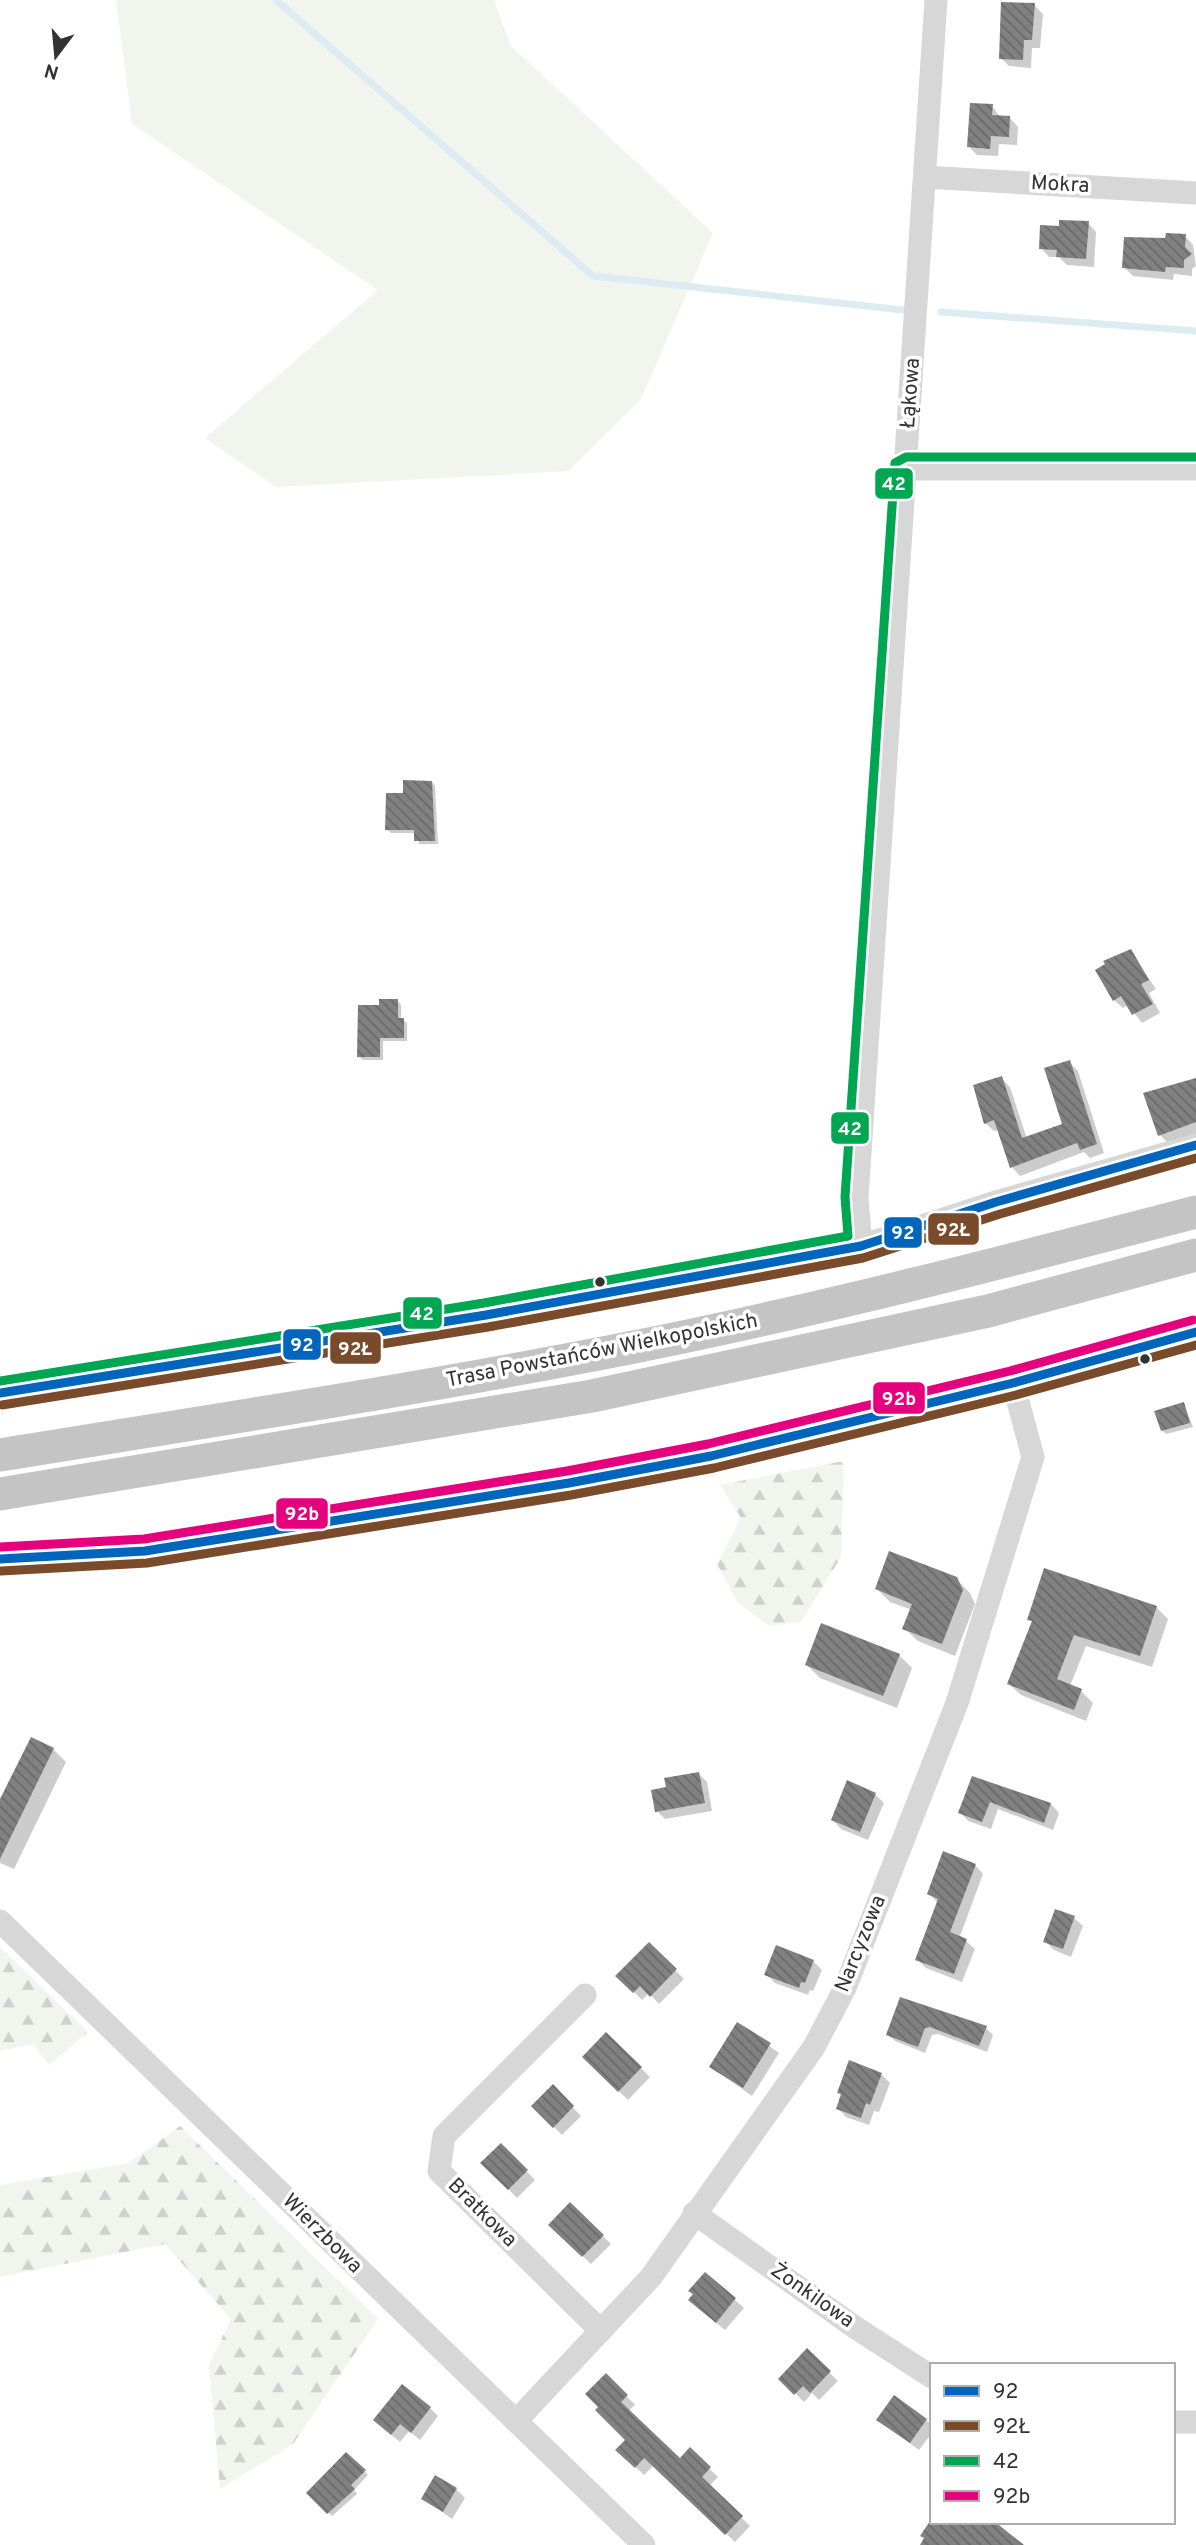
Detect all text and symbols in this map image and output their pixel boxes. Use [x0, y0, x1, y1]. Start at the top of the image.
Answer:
north arrow [21, 21, 91, 91]
text: N [42, 57, 62, 84]
street label: Mokra [1030, 170, 1090, 200]
street label: Łąkowa [895, 357, 927, 429]
line badge: 42 [874, 467, 914, 500]
text: 42 [882, 473, 906, 497]
line badge: 42 [830, 1111, 870, 1145]
text: 42 [838, 1118, 862, 1142]
line badge: 92Ł [927, 1212, 980, 1246]
line badge: 92 [883, 1216, 923, 1249]
text: 92Ł [936, 1219, 970, 1243]
text: 92 [891, 1222, 915, 1246]
unlabelled marker [593, 1275, 607, 1289]
line badge: 42 [402, 1296, 443, 1330]
text: 42 [410, 1303, 434, 1327]
street label: Trasa Powstańców Wielkopolskich [444, 1308, 760, 1394]
line badge: 92 [282, 1328, 322, 1361]
line badge: 92Ł [329, 1331, 382, 1365]
text: 92 [290, 1334, 314, 1358]
text: 92Ł [338, 1338, 372, 1362]
unlabelled marker [1138, 1352, 1152, 1366]
line badge: 92b [872, 1381, 926, 1415]
text: 92b [882, 1388, 916, 1412]
line badge: 92b [275, 1497, 329, 1530]
text: 92b [285, 1503, 319, 1527]
street label: Narcyzowa [829, 1891, 893, 1997]
street label: Bratkowa [441, 2172, 523, 2254]
street label: Wierzbowa [276, 2188, 368, 2280]
street label: Żonkilowa [765, 2257, 859, 2335]
legend [930, 2363, 1175, 2524]
text: 92 [993, 2379, 1018, 2406]
text: 92Ł [993, 2414, 1030, 2441]
text: 42 [993, 2449, 1019, 2476]
text: 92b [993, 2484, 1030, 2511]

